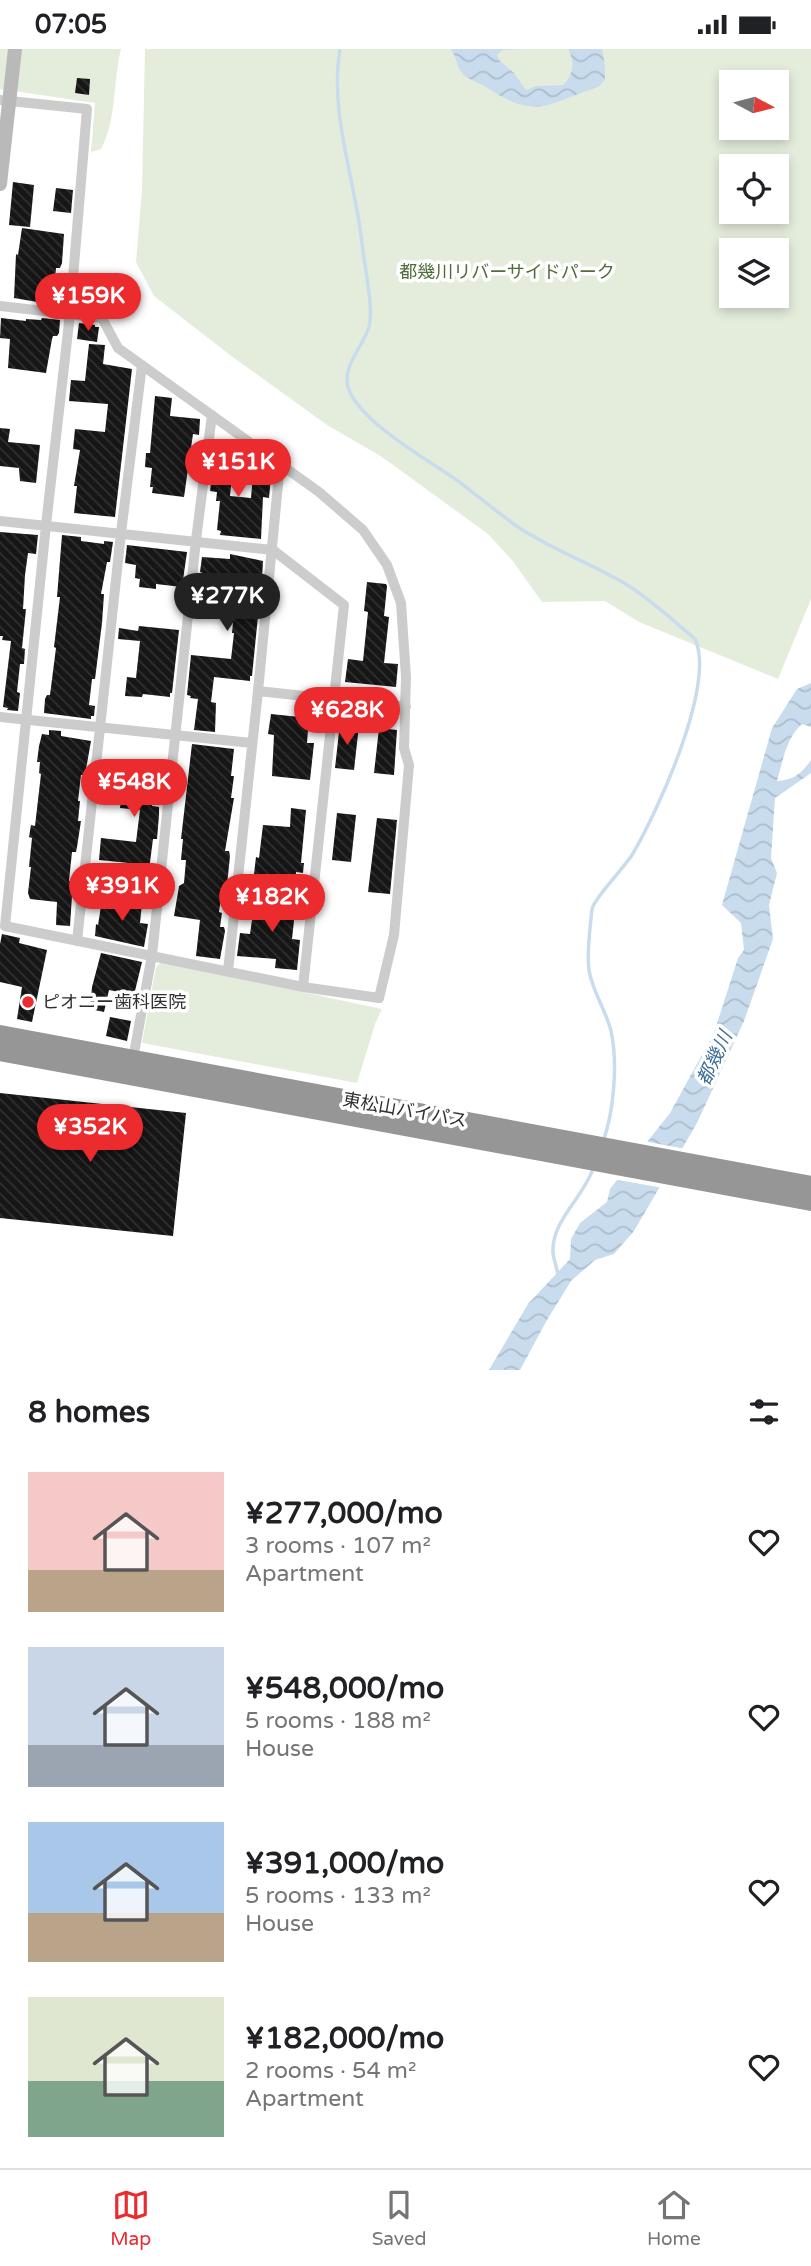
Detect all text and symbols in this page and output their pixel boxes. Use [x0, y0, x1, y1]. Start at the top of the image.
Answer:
text: 07:05 [35, 9, 107, 40]
north arrow [719, 70, 789, 140]
map controls [719, 70, 789, 308]
button: locate [719, 154, 789, 224]
button: layers [719, 238, 789, 308]
park label: 都幾川リバーサイドパーク [399, 261, 615, 283]
pin: ¥159K [39, 273, 137, 333]
text: ¥159K [51, 282, 125, 310]
pin: ¥151K [189, 440, 287, 499]
text: ¥151K [201, 448, 275, 476]
pin: ¥277K [178, 573, 276, 633]
text: ¥277K [190, 582, 264, 610]
pin: ¥628K [298, 687, 396, 747]
text: ¥628K [310, 696, 384, 724]
pin: ¥548K [85, 759, 183, 819]
text: ¥548K [97, 768, 171, 796]
pin: ¥391K [73, 863, 171, 923]
text: ¥391K [85, 872, 159, 900]
pin: ¥182K [223, 875, 321, 934]
text: ¥182K [235, 883, 309, 911]
place label: ピオニー歯科医院 [42, 991, 186, 1013]
marker: ピオニー歯科医院 [20, 994, 36, 1010]
water label: 都幾川 [693, 1026, 738, 1089]
street label: 東松山バイパス [341, 1088, 469, 1132]
pin: ¥352K [41, 1105, 139, 1164]
text: ¥352K [53, 1113, 127, 1141]
icon: filters [745, 1393, 783, 1431]
text: 8 homes [28, 1394, 150, 1431]
text: ¥277,000/mo [245, 1495, 443, 1532]
icon: home [84, 1500, 168, 1584]
icon: heart [745, 1523, 783, 1561]
text: 3 rooms · 107 m² [245, 1532, 431, 1560]
text: Apartment [245, 1560, 364, 1588]
text: ¥548,000/mo [245, 1670, 444, 1707]
icon: home [84, 1675, 168, 1759]
icon: heart [745, 1698, 783, 1736]
text: 5 rooms · 188 m² [245, 1707, 431, 1735]
text: House [245, 1735, 314, 1763]
text: ¥391,000/mo [245, 1845, 444, 1882]
icon: home [84, 1850, 168, 1934]
icon: heart [745, 1873, 783, 1911]
text: 5 rooms · 133 m² [245, 1882, 431, 1910]
text: House [245, 1910, 314, 1938]
text: ¥182,000/mo [245, 2020, 444, 2057]
icon: home [84, 2025, 168, 2109]
icon: heart [745, 2048, 783, 2086]
text: 2 rooms · 54 m² [245, 2057, 416, 2085]
text: Apartment [245, 2085, 364, 2113]
tab: Map [110, 2186, 151, 2250]
tab: Saved [372, 2186, 427, 2250]
tab: Home [647, 2186, 701, 2250]

